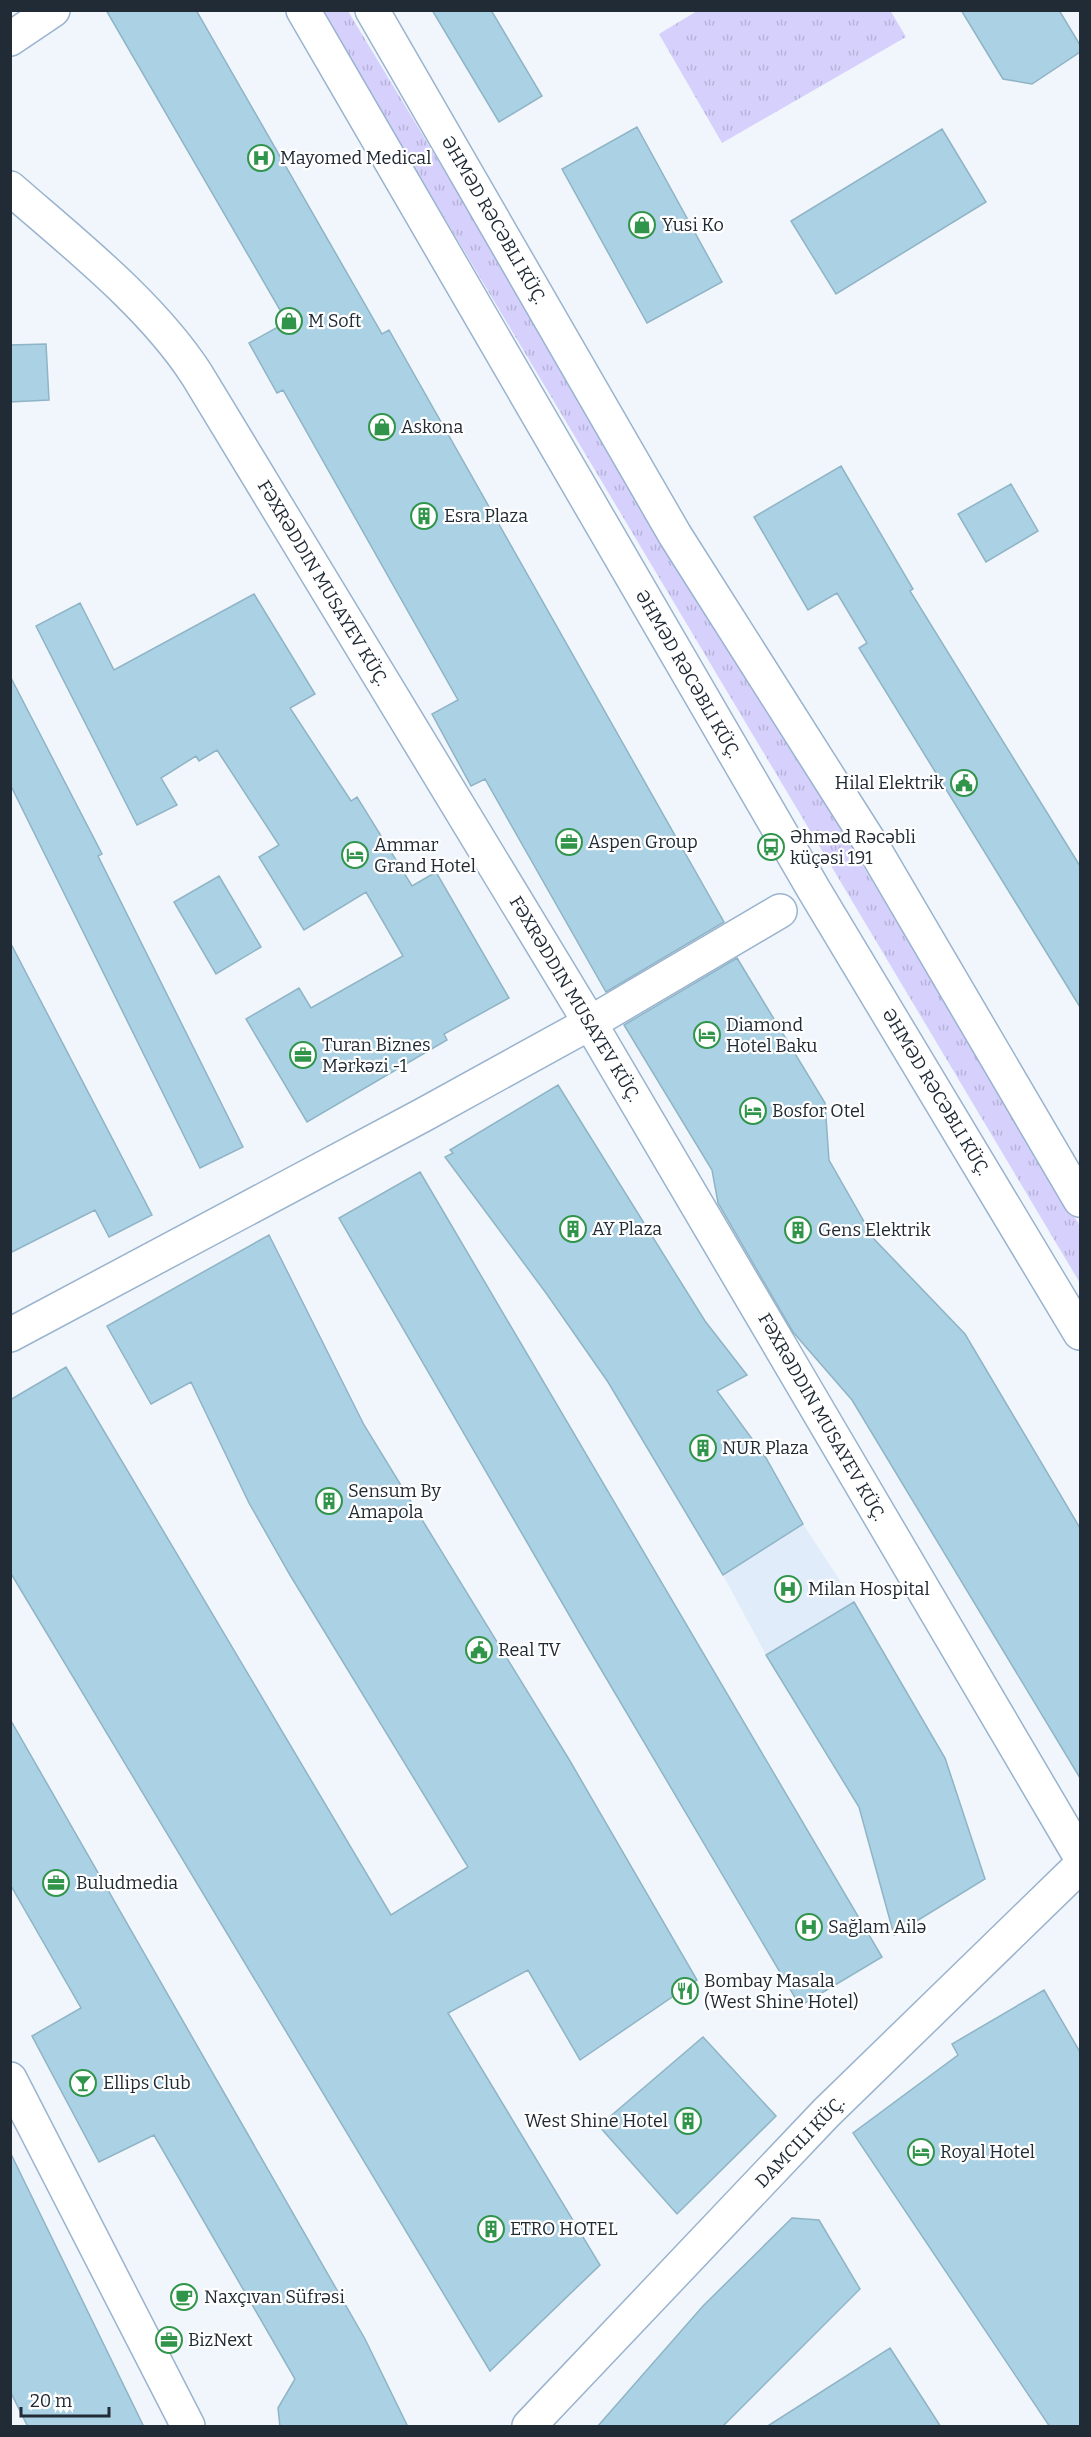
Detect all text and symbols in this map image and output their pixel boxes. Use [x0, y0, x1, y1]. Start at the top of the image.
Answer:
street label: ƏHMƏD RƏCƏBLI KÜÇ. [437, 132, 551, 308]
hospital icon: Mayomed Medical [246, 143, 276, 173]
place label: Mayomed Medical [280, 147, 431, 169]
shop icon: Yusi Ko [627, 210, 657, 240]
place label: Yusi Ko [662, 214, 724, 236]
shop icon: M Soft [274, 306, 304, 336]
place label: M Soft [308, 310, 362, 332]
shop icon: Askona [367, 412, 397, 442]
place label: Askona [401, 416, 463, 438]
street label: FƏXRƏDDIN MUSAYEV KÜÇ. [253, 476, 393, 690]
building icon: Esra Plaza [409, 501, 439, 531]
place label: Esra Plaza [444, 505, 528, 527]
street label: ƏHMƏD RƏCƏBLI KÜÇ. [631, 586, 745, 762]
public building icon: Hilal Elektrik [949, 768, 979, 798]
place label: Hilal Elektrik [835, 772, 945, 794]
place label: Əhməd Rəcəbli küçəsi 191 [790, 826, 916, 869]
office icon: Aspen Group [554, 827, 584, 857]
place label: Aspen Group [588, 831, 698, 853]
bus stop icon: Əhməd Rəcəbli küçəsi 191 [756, 832, 786, 862]
place label: Ammar Grand Hotel [374, 834, 476, 877]
hotel icon: Ammar Grand Hotel [340, 840, 370, 870]
street label: FƏXRƏDDIN MUSAYEV KÜÇ. [505, 892, 645, 1106]
street label: ƏHMƏD RƏCƏBLI KÜÇ. [877, 1005, 995, 1179]
place label: Diamond Hotel Baku [726, 1014, 817, 1057]
hotel icon: Diamond Hotel Baku [692, 1020, 722, 1050]
place label: Turan Biznes Mərkəzi -1 [322, 1034, 431, 1077]
office icon: Turan Biznes Mərkəzi -1 [288, 1040, 318, 1070]
hotel icon: Bosfor Otel [738, 1096, 768, 1126]
place label: Bosfor Otel [772, 1100, 865, 1122]
building icon: AY Plaza [558, 1214, 588, 1244]
building icon: Gens Elektrik [783, 1215, 813, 1245]
place label: AY Plaza [592, 1218, 662, 1240]
place label: Gens Elektrik [818, 1219, 931, 1241]
street label: FƏXRƏDDIN MUSAYEV KÜÇ. [753, 1309, 891, 1525]
building icon: NUR Plaza [688, 1433, 718, 1463]
place label: NUR Plaza [722, 1437, 809, 1459]
place label: Sensum By Amapola [348, 1480, 441, 1523]
building icon: Sensum By Amapola [314, 1486, 344, 1516]
hospital icon: Milan Hospital [773, 1574, 803, 1604]
place label: Milan Hospital [808, 1578, 930, 1600]
public building icon: Real TV [464, 1635, 494, 1665]
place label: Real TV [498, 1639, 561, 1661]
office icon: Buludmedia [41, 1868, 71, 1898]
place label: Buludmedia [76, 1872, 178, 1894]
hospital icon: Sağlam Ailə [794, 1912, 824, 1942]
place label: Sağlam Ailə [828, 1916, 926, 1938]
place label: Bombay Masala (West Shine Hotel) [704, 1970, 859, 2013]
restaurant icon: Bombay Masala (West Shine Hotel) [670, 1976, 700, 2006]
bar icon: Ellips Club [68, 2068, 98, 2098]
place label: Ellips Club [103, 2072, 191, 2094]
street label: DAMCILI KÜÇ. [751, 2092, 849, 2192]
building icon: West Shine Hotel [673, 2106, 703, 2136]
place label: West Shine Hotel [524, 2110, 668, 2132]
hotel icon: Royal Hotel [906, 2137, 936, 2167]
place label: Royal Hotel [940, 2141, 1035, 2163]
building icon: ETRO HOTEL [476, 2214, 506, 2244]
place label: ETRO HOTEL [510, 2218, 618, 2240]
cafe icon: Naxçıvan Süfrəsi [169, 2282, 199, 2312]
place label: Naxçıvan Süfrəsi [204, 2286, 345, 2308]
office icon: BizNext [154, 2325, 184, 2355]
place label: BizNext [188, 2329, 253, 2351]
scale bar [21, 2380, 110, 2418]
text: 20 m [30, 2390, 72, 2412]

